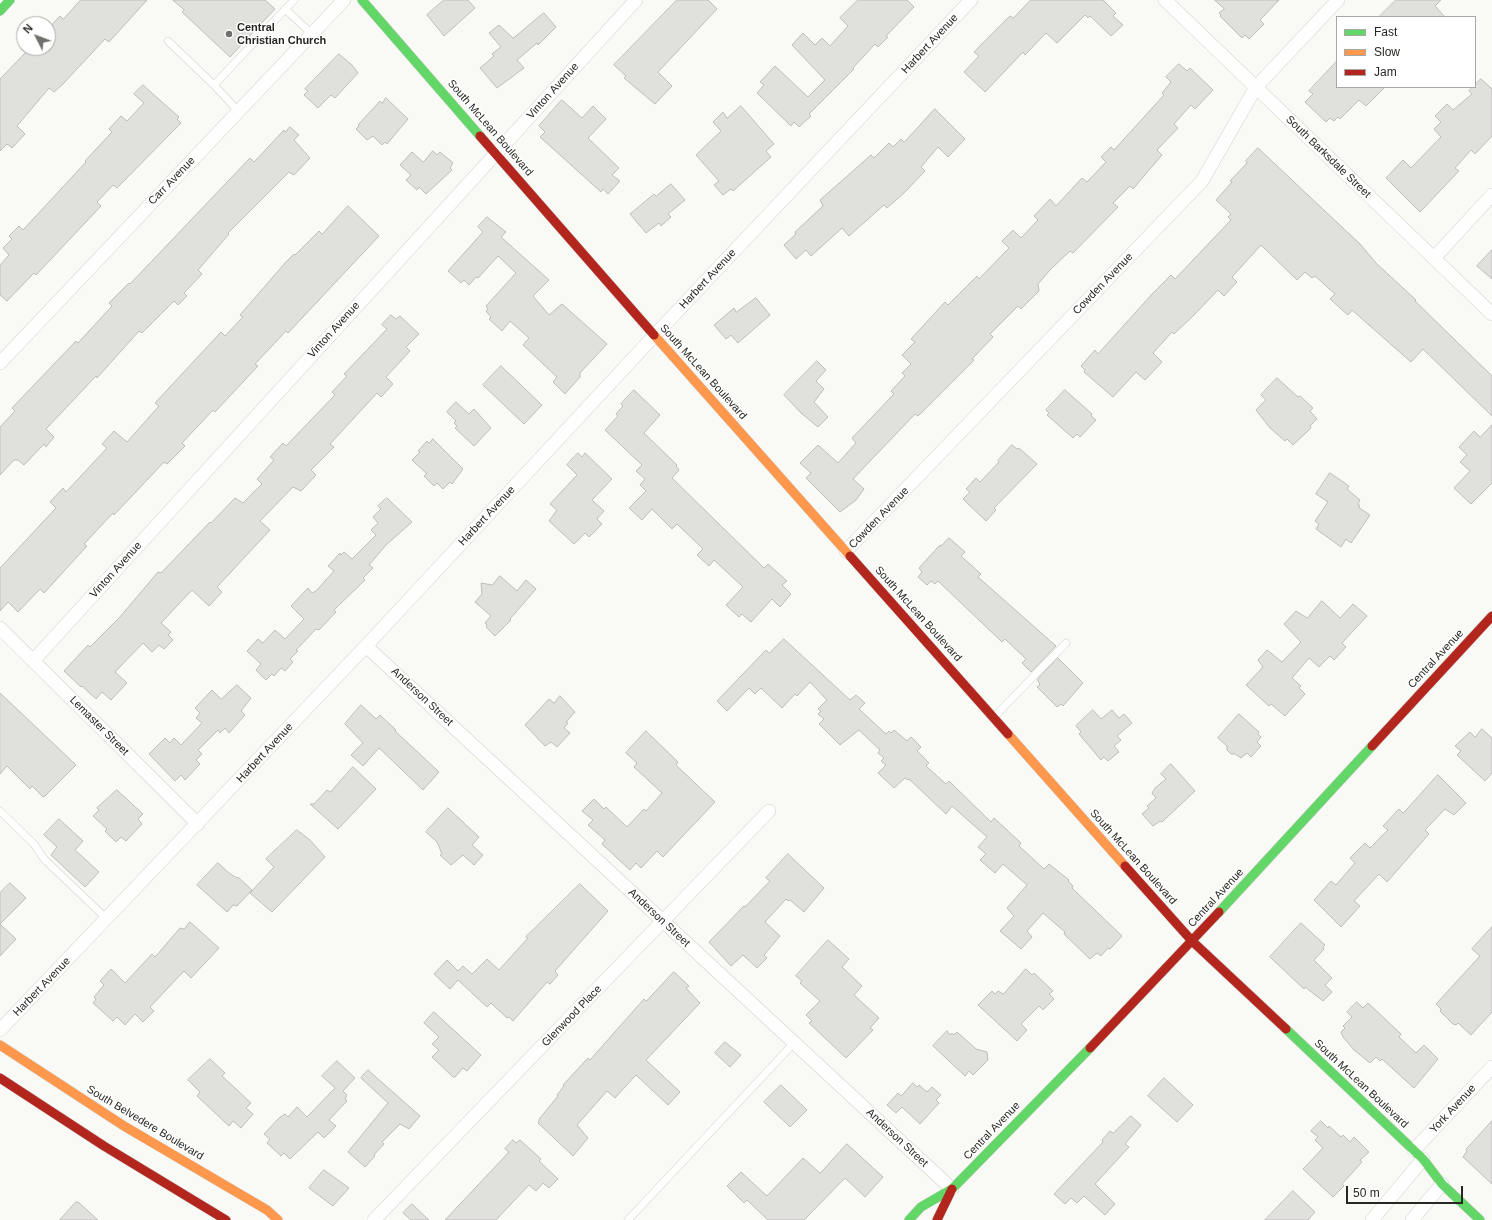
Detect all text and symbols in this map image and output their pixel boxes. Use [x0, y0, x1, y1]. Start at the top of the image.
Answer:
street label: Harbert Avenue [899, 11, 961, 77]
north arrow [16, 16, 56, 56]
legend [1336, 16, 1476, 88]
place label: Central Christian Church [237, 21, 326, 47]
text: N [21, 22, 35, 36]
text: Fast [1374, 25, 1397, 39]
marker: Central Christian Church [224, 29, 234, 39]
text: Slow [1374, 45, 1400, 59]
street label: Vinton Avenue [524, 60, 582, 122]
text: Jam [1374, 65, 1397, 79]
street label: South McLean Boulevard [444, 77, 536, 179]
street label: South Barksdale Street [1283, 113, 1373, 201]
street label: Carr Avenue [146, 154, 198, 208]
street label: Harbert Avenue [677, 246, 739, 312]
street label: Cowden Avenue [1070, 250, 1136, 318]
street label: Vinton Avenue [305, 299, 363, 361]
street label: South McLean Boulevard [657, 322, 749, 422]
street label: Harbert Avenue [456, 483, 518, 549]
street label: Cowden Avenue [846, 484, 912, 552]
street label: Vinton Avenue [87, 539, 145, 601]
street label: South McLean Boulevard [872, 564, 964, 664]
street label: Central Avenue [1405, 627, 1467, 691]
street label: Anderson Street [388, 665, 456, 729]
street label: Lemaster Street [67, 694, 131, 758]
street label: Harbert Avenue [234, 720, 296, 786]
street label: South McLean Boulevard [1087, 807, 1179, 907]
street label: Central Avenue [1185, 866, 1247, 930]
street label: Anderson Street [625, 886, 693, 950]
street label: Harbert Avenue [11, 955, 73, 1019]
street label: Glenwood Place [539, 983, 605, 1049]
street label: South McLean Boulevard [1311, 1037, 1411, 1131]
street label: York Avenue [1427, 1082, 1479, 1136]
street label: South Belvedere Boulevard [84, 1083, 206, 1163]
street label: Central Avenue [961, 1099, 1023, 1163]
street label: Anderson Street [863, 1106, 931, 1170]
scale bar [1348, 1178, 1465, 1204]
text: 50 m [1353, 1186, 1380, 1200]

